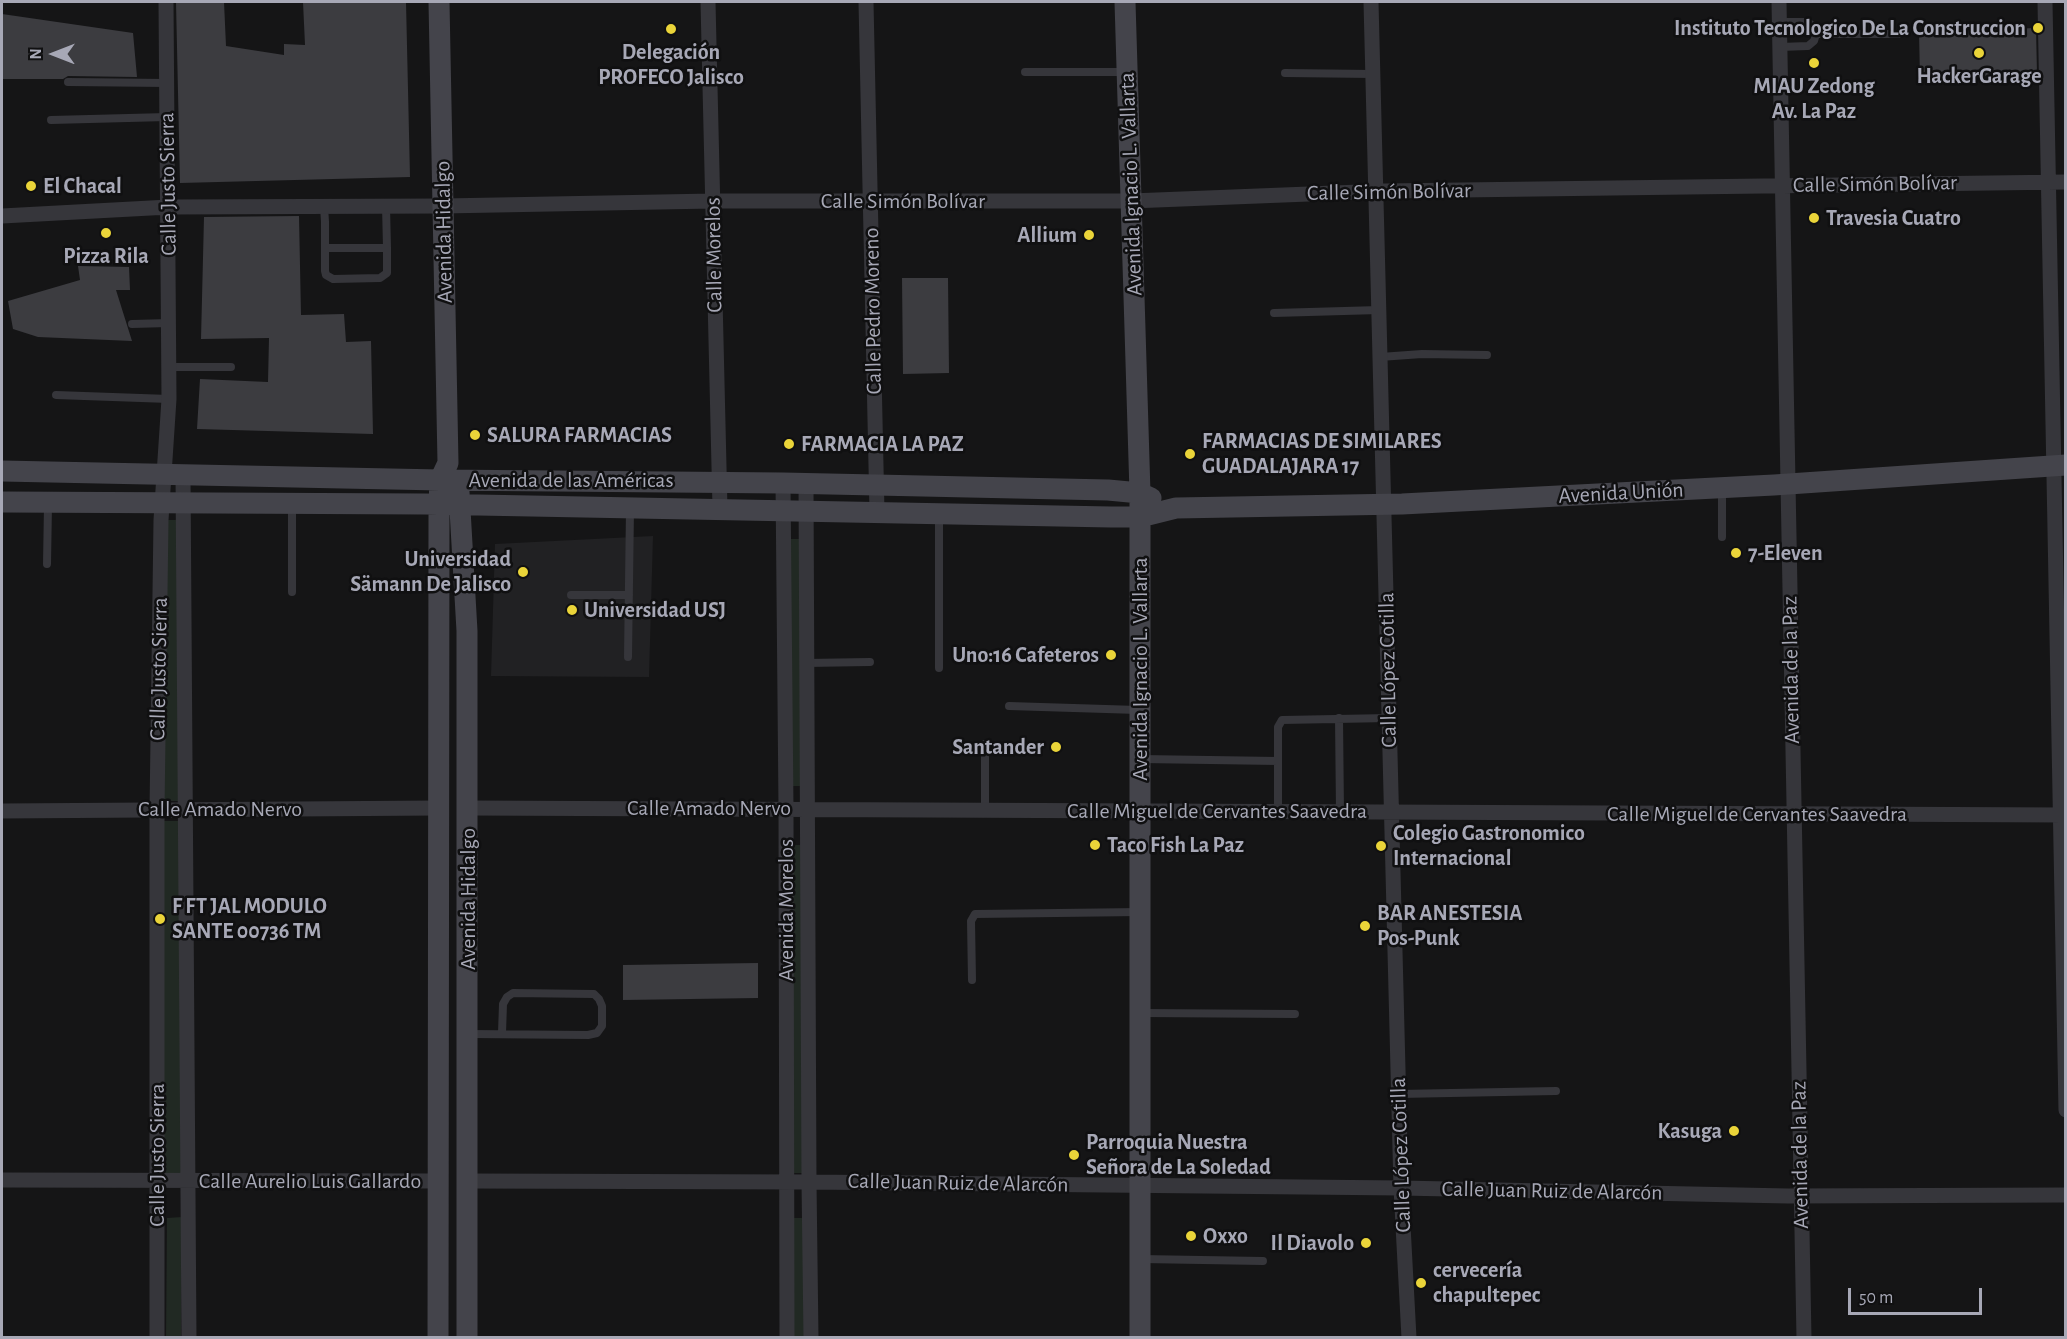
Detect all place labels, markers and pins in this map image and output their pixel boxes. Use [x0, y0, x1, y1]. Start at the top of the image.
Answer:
place label: Instituto Tecnologico De La Construccion [1674, 15, 2026, 41]
marker: Instituto Tecnologico De La Construccion [2031, 21, 2045, 35]
marker: Delegación PROFECO Jalisco [664, 22, 678, 36]
place label: Delegación PROFECO Jalisco [598, 39, 744, 90]
marker: HackerGarage [1972, 46, 1986, 60]
marker: MIAU Zedong Av. La Paz [1807, 56, 1821, 70]
place label: HackerGarage [1916, 63, 2042, 89]
place label: MIAU Zedong Av. La Paz [1753, 73, 1875, 124]
place label: El Chacal [43, 173, 122, 199]
marker: El Chacal [24, 179, 38, 193]
place label: Travesia Cuatro [1826, 205, 1961, 231]
marker: Travesia Cuatro [1807, 211, 1821, 225]
place label: Allium [1017, 222, 1077, 248]
marker: Pizza Rila [99, 226, 113, 240]
marker: Allium [1082, 228, 1096, 242]
place label: Pizza Rila [63, 243, 149, 269]
place label: SALURA FARMACIAS [487, 422, 672, 448]
marker: SALURA FARMACIAS [468, 428, 482, 442]
place label: FARMACIAS DE SIMILARES GUADALAJARA 17 [1202, 428, 1442, 480]
place label: FARMACIA LA PAZ [801, 431, 964, 457]
marker: FARMACIA LA PAZ [782, 437, 796, 451]
marker: FARMACIAS DE SIMILARES GUADALAJARA 17 [1183, 447, 1197, 461]
place label: 7-Eleven [1748, 540, 1823, 566]
place label: Universidad Sämann De Jalisco [350, 546, 511, 598]
marker: 7-Eleven [1729, 546, 1743, 560]
marker: Universidad Sämann De Jalisco [516, 565, 530, 579]
place label: Universidad USJ [584, 597, 726, 623]
marker: Universidad USJ [565, 603, 579, 617]
place label: Uno:16 Cafeteros [952, 642, 1099, 668]
marker: Uno:16 Cafeteros [1104, 648, 1118, 662]
place label: Santander [952, 734, 1044, 760]
marker: Santander [1049, 740, 1063, 754]
place label: Colegio Gastronomico Internacional [1393, 820, 1585, 872]
place label: Taco Fish La Paz [1107, 832, 1244, 858]
marker: Taco Fish La Paz [1088, 838, 1102, 852]
marker: Colegio Gastronomico Internacional [1374, 839, 1388, 853]
place label: F FT JAL MODULO SANTE 00736 TM [172, 893, 327, 944]
place label: BAR ANESTESIA Pos-Punk [1377, 900, 1522, 951]
marker: F FT JAL MODULO SANTE 00736 TM [153, 912, 167, 926]
marker: BAR ANESTESIA Pos-Punk [1358, 919, 1372, 933]
place label: Kasuga [1658, 1118, 1722, 1144]
marker: Kasuga [1727, 1124, 1741, 1138]
place label: Parroquia Nuestra Señora de La Soledad [1086, 1129, 1271, 1180]
marker: Parroquia Nuestra Señora de La Soledad [1067, 1148, 1081, 1162]
place label: Oxxo [1203, 1223, 1248, 1249]
marker: Oxxo [1184, 1229, 1198, 1243]
place label: Il Diavolo [1270, 1230, 1354, 1256]
marker: Il Diavolo [1359, 1236, 1373, 1250]
place label: cervecería chapultepec [1433, 1257, 1540, 1308]
marker: cervecería chapultepec [1414, 1276, 1428, 1290]

